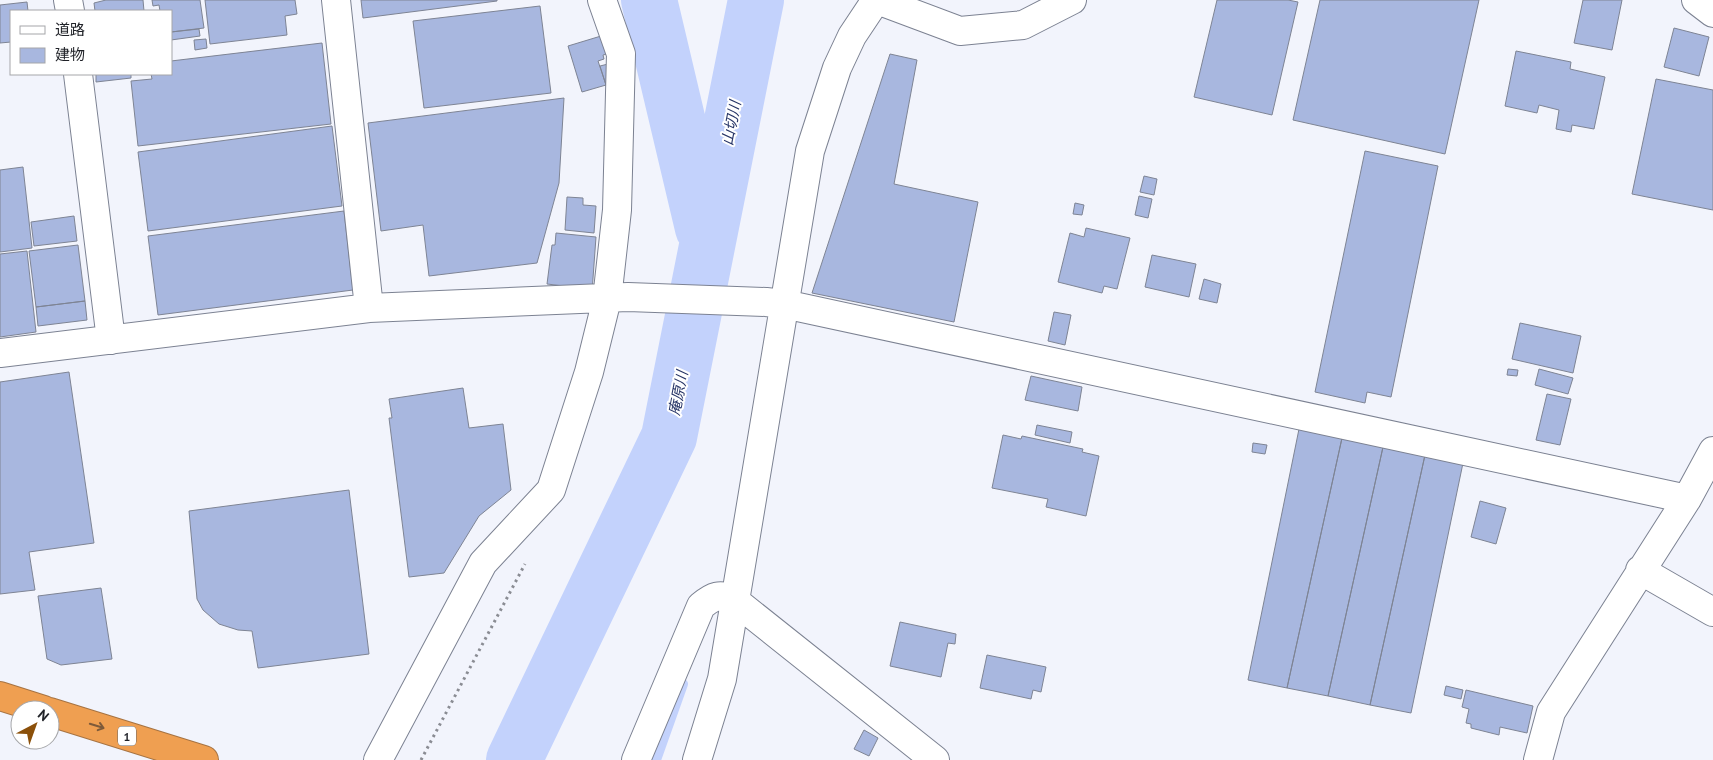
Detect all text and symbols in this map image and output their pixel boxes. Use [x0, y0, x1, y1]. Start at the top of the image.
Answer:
legend [10, 10, 172, 75]
text: 道路 [55, 20, 85, 39]
text: 建物 [55, 45, 85, 64]
water label: 山切川 [717, 97, 745, 147]
water label: 庵原川 [664, 367, 692, 417]
north arrow [10, 700, 60, 750]
text: N [34, 705, 53, 725]
one-way arrow [88, 722, 104, 732]
road number: 1 [118, 726, 136, 746]

